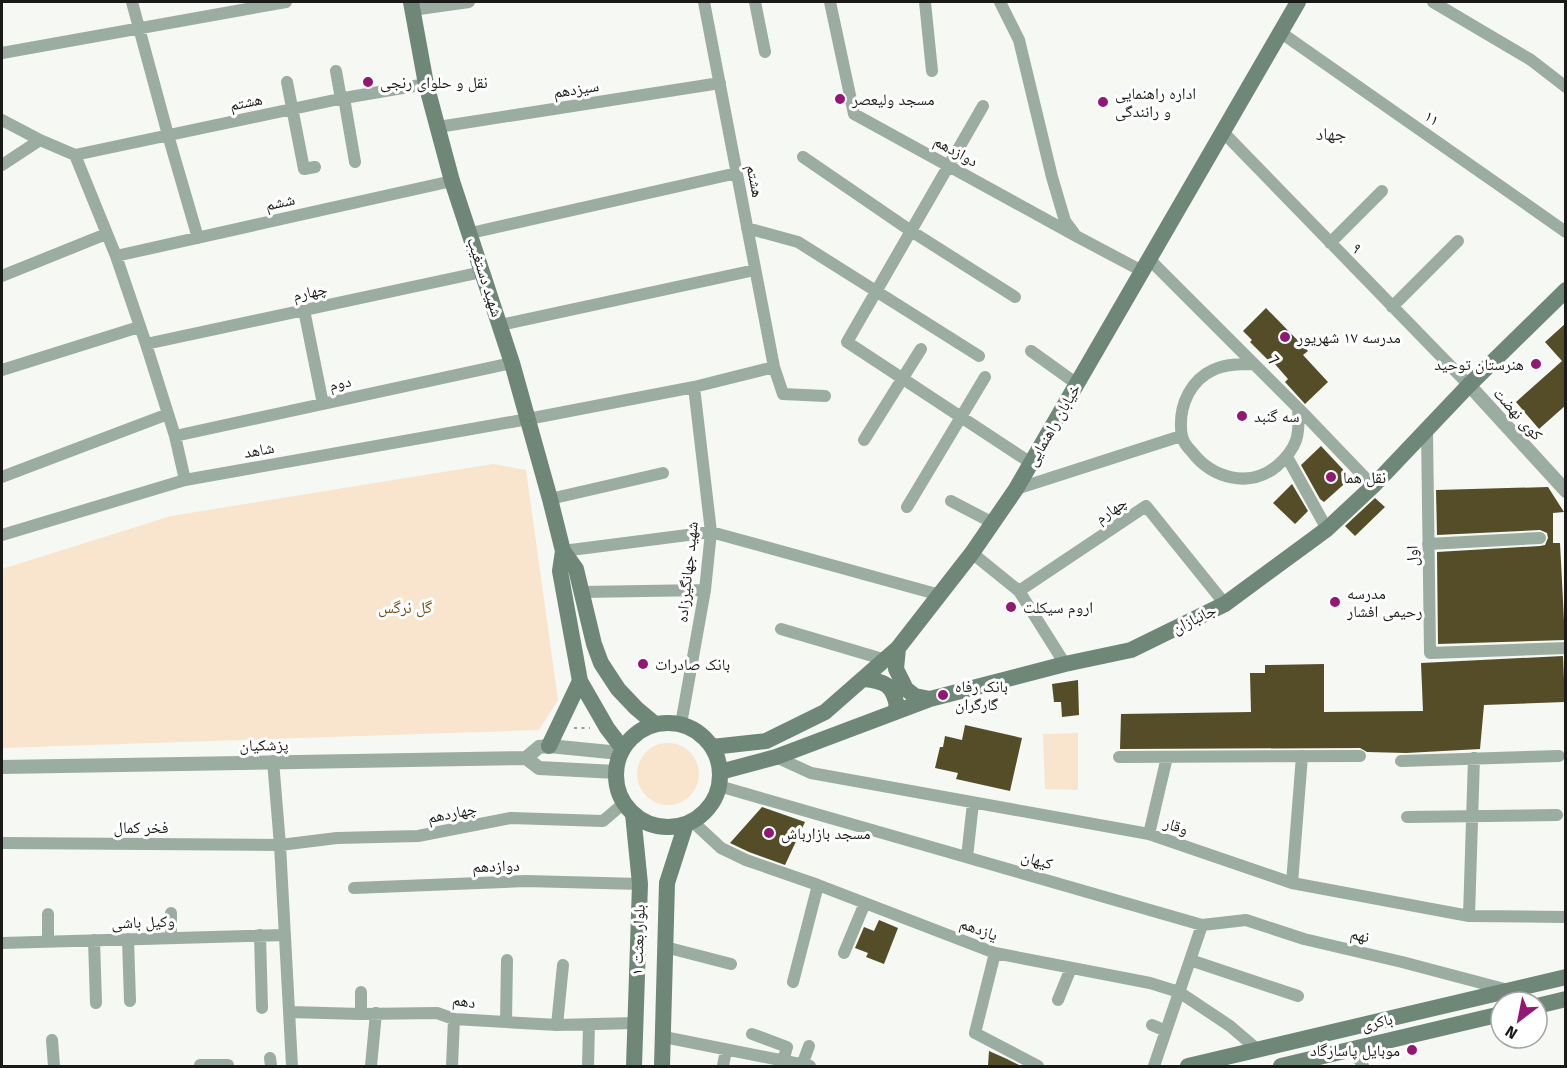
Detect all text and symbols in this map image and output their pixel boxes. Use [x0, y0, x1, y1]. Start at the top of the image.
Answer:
place label: نقل و حلوای رنجی [380, 73, 488, 93]
marker: نقل و حلوای رنجی [361, 75, 375, 89]
street label: سیزدهم [552, 76, 600, 103]
place label: اداره راهنمایی و رانندگی [1115, 84, 1196, 122]
street label: هشتم [228, 89, 264, 116]
place label: مسجد ولیعصر [851, 90, 935, 109]
marker: مسجد ولیعصر [833, 92, 847, 106]
marker: اداره راهنمایی و رانندگی [1096, 95, 1110, 109]
street label: ۱۱ [1421, 106, 1443, 130]
district label: جهاد [1316, 123, 1346, 145]
street label: دوازدهم [930, 131, 981, 172]
street label: هشتم [742, 163, 767, 199]
street label: ششم [263, 189, 297, 216]
street label: شهید دستغیب [463, 235, 507, 319]
street label: ۹ [1348, 239, 1366, 257]
street label: چهارم [291, 279, 329, 306]
place label: مدرسه ۱۷ شهریور [1296, 328, 1401, 347]
marker: مدرسه ۱۷ شهریور [1278, 330, 1292, 344]
street label: 7 [1265, 351, 1283, 369]
place label: هنرستان توحید [1434, 355, 1524, 375]
marker: هنرستان توحید [1529, 357, 1543, 371]
street label: دوم [327, 371, 353, 396]
street label: خیابان راهنمایی [1022, 380, 1085, 470]
street label: کوی نهضت [1489, 384, 1547, 445]
place label: سه گنبد [1254, 407, 1300, 426]
marker: سه گنبد [1235, 409, 1249, 423]
street label: شاهد [242, 438, 276, 462]
place label: نقل هما [1343, 468, 1386, 488]
marker: نقل هما [1324, 470, 1338, 484]
street label: چهارم [1091, 493, 1131, 528]
street label: شهید جهانگیرزاده [672, 520, 702, 624]
street label: اول [1402, 545, 1423, 567]
place label: مدرسه رحیمی افشار [1346, 584, 1422, 622]
marker: مدرسه رحیمی افشار [1328, 595, 1342, 609]
park label: گل نرگس [378, 598, 432, 618]
place label: اروم سیکلت [1023, 598, 1093, 618]
marker: اروم سیکلت [1004, 600, 1018, 614]
street label: جانبازان [1169, 600, 1220, 639]
place label: بانک صادرات [655, 655, 730, 674]
marker: بانک صادرات [636, 657, 650, 671]
place label: بانک رفاه گارگران [955, 677, 1008, 715]
marker: بانک رفاه گارگران [936, 688, 950, 702]
street label: پزشکیان [239, 735, 289, 756]
street label: چهاردهم [426, 799, 478, 828]
street label: وقار [1160, 813, 1191, 839]
street label: فخر کمال [114, 818, 168, 838]
place label: مسجد بازارباش [781, 824, 871, 844]
marker: مسجد بازارباش [762, 826, 776, 840]
street label: کیهان [1019, 846, 1055, 875]
street label: دوازدهم [472, 856, 520, 877]
street label: بلوار بعثت ۱ [627, 904, 649, 976]
street label: وکیل باشی [111, 911, 175, 934]
street label: یازدهم [957, 913, 1001, 946]
street label: نهم [1348, 924, 1371, 947]
street label: دهم [451, 990, 477, 1013]
north arrow [1489, 990, 1549, 1050]
street label: باکری [1360, 1009, 1395, 1036]
text: N [1502, 1021, 1521, 1043]
place label: موبایل پاسارگاد [1310, 1041, 1400, 1061]
marker: موبایل پاسارگاد [1405, 1043, 1419, 1057]

